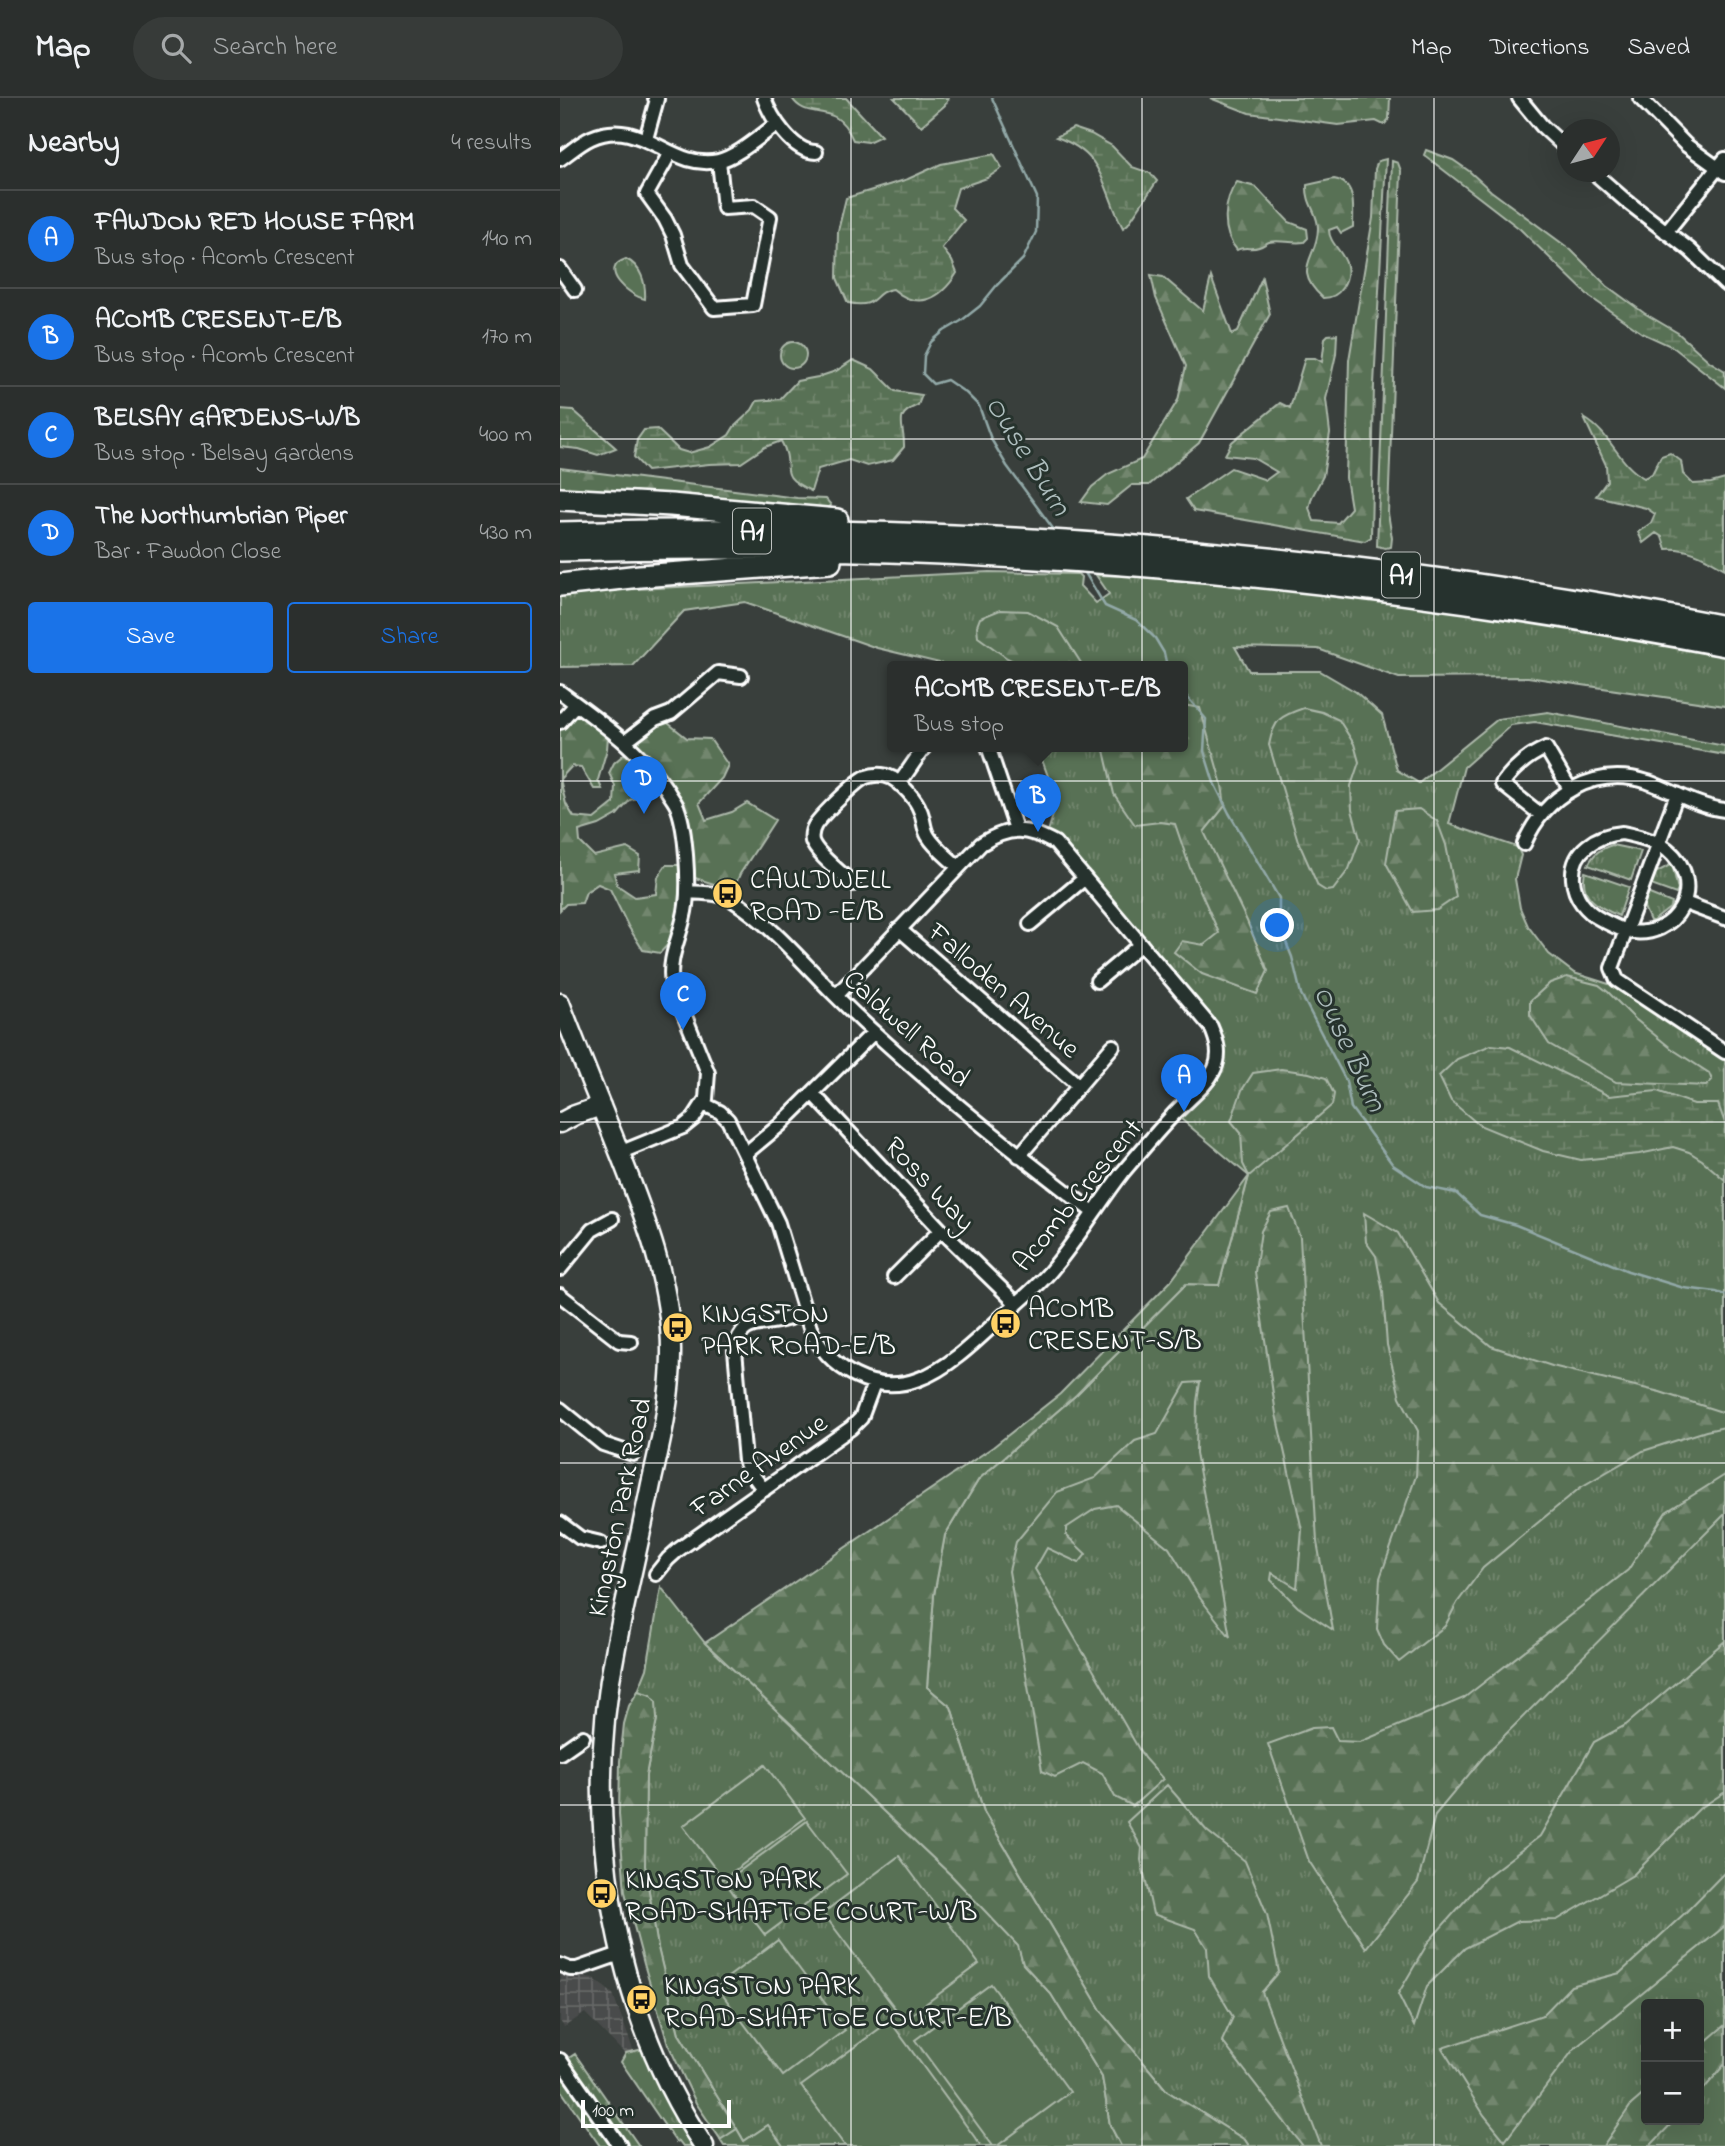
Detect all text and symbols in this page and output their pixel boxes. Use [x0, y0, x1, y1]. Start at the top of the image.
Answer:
search box [133, 17, 623, 80]
text: Map [35, 24, 91, 72]
icon: search [157, 29, 195, 67]
text: Search here [213, 29, 337, 67]
text: Map [1411, 31, 1452, 66]
text: Directions [1490, 31, 1589, 66]
text: Saved [1627, 31, 1690, 66]
north arrow [1557, 119, 1620, 182]
text: Nearby [28, 122, 120, 166]
text: 4 results [451, 127, 532, 160]
text: FAWDON RED HOUSE FARM [95, 204, 415, 242]
text: A [44, 223, 58, 256]
text: 140 m [482, 223, 532, 256]
text: Bus stop · Acomb Crescent [95, 242, 355, 275]
text: ACOMB CRESENT-E/B [95, 302, 342, 340]
text: B [43, 321, 59, 354]
text: 170 m [482, 321, 532, 354]
text: Bus stop · Acomb Crescent [95, 340, 355, 373]
water label: Ouse Burn [972, 388, 1081, 526]
text: BELSAY GARDENS-W/B [95, 400, 360, 438]
text: C [45, 419, 57, 452]
text: 400 m [479, 419, 532, 452]
text: Bus stop · Belsay Gardens [95, 438, 354, 471]
text: The Northumbrian Piper [95, 498, 347, 536]
road number: A1 [733, 508, 771, 554]
text: D [43, 517, 59, 550]
text: 430 m [479, 517, 532, 550]
text: Bar · Fawdon Close [95, 536, 281, 569]
road number: A1 [1382, 552, 1420, 597]
button: Save [28, 602, 273, 673]
button: Share [287, 602, 532, 673]
popup [887, 661, 1188, 752]
text: ACOMB CRESENT-E/B [914, 671, 1161, 709]
text: Bus stop [914, 709, 1004, 742]
pin: D [621, 756, 667, 814]
pin: B [1015, 774, 1061, 832]
place label: CAULDWELL ROAD -E/B [750, 861, 891, 934]
bus stop icon: CAULDWELL ROAD -E/B [710, 877, 744, 911]
your location [1260, 908, 1294, 942]
street label: Falloden Avenue [917, 913, 1088, 1070]
street label: Caldwell Road [833, 961, 979, 1098]
pin: C [660, 972, 706, 1030]
water label: Ouse Burn [1300, 979, 1397, 1121]
pin: A [1161, 1054, 1207, 1112]
street label: Acomb Crescent [1004, 1111, 1153, 1282]
street label: Ross Way [873, 1128, 984, 1242]
place label: ACOMB CRESENT-S/B [1028, 1290, 1202, 1363]
place label: KINGSTON PARK ROAD-E/B [701, 1295, 896, 1368]
bus stop icon: ACOMB CRESENT-S/B [988, 1306, 1022, 1340]
bus stop icon: KINGSTON PARK ROAD-E/B [661, 1311, 695, 1345]
street label: Kingston Park Road [578, 1394, 665, 1621]
street label: Farne Avenue [682, 1404, 837, 1530]
place label: KINGSTON PARK ROAD-SHAFTOE COURT-W/B [625, 1861, 977, 1934]
bus stop icon: KINGSTON PARK ROAD-SHAFTOE COURT-W/B [585, 1877, 619, 1911]
place label: KINGSTON PARK ROAD-SHAFTOE COURT-E/B [664, 1967, 1012, 2040]
bus stop icon: KINGSTON PARK ROAD-SHAFTOE COURT-E/B [624, 1983, 658, 2017]
map controls [1641, 1999, 1704, 2125]
button: + [1641, 1999, 1704, 2062]
button: − [1641, 2062, 1704, 2125]
scale bar [581, 2097, 732, 2129]
text: 100 m [592, 2098, 634, 2125]

